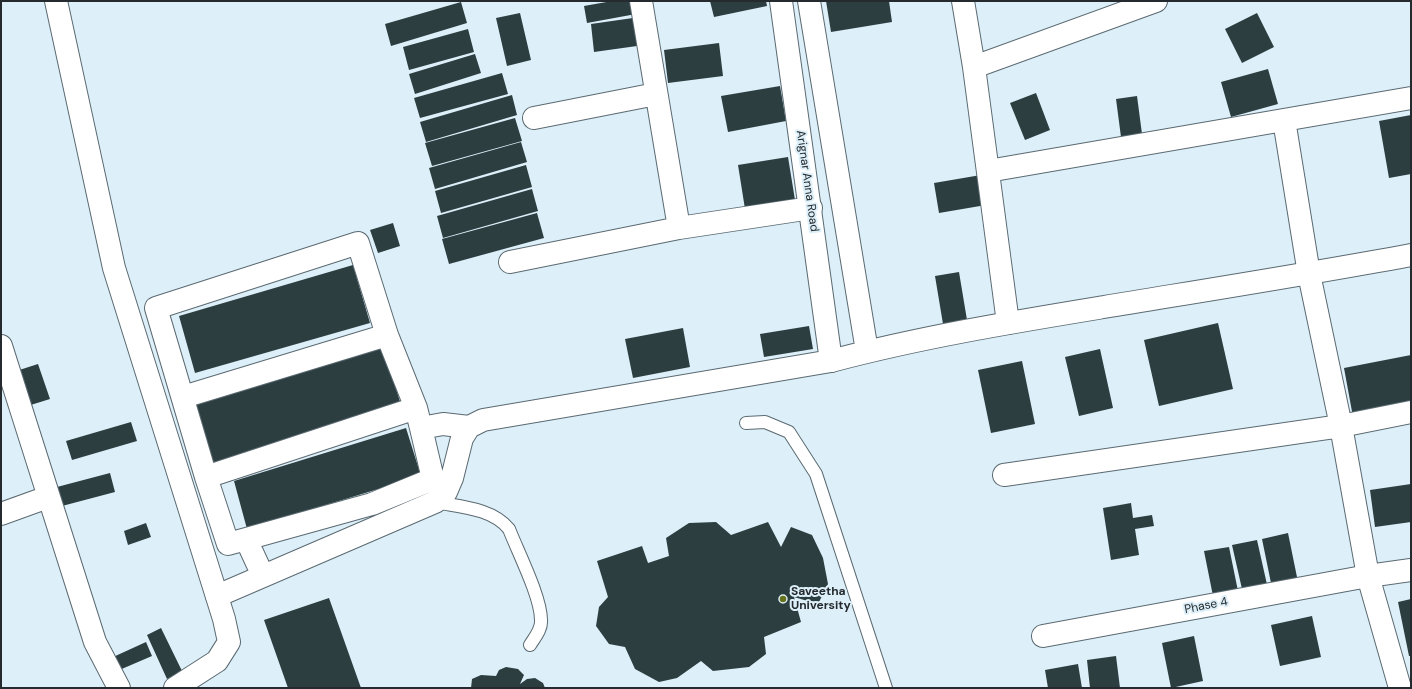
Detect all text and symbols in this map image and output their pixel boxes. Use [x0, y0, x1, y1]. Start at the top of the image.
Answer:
street label: Arignar Anna Road [793, 129, 821, 233]
place label: Saveetha University [791, 585, 851, 613]
marker: Saveetha University [778, 594, 788, 604]
street label: Phase 4 [1183, 595, 1229, 617]

